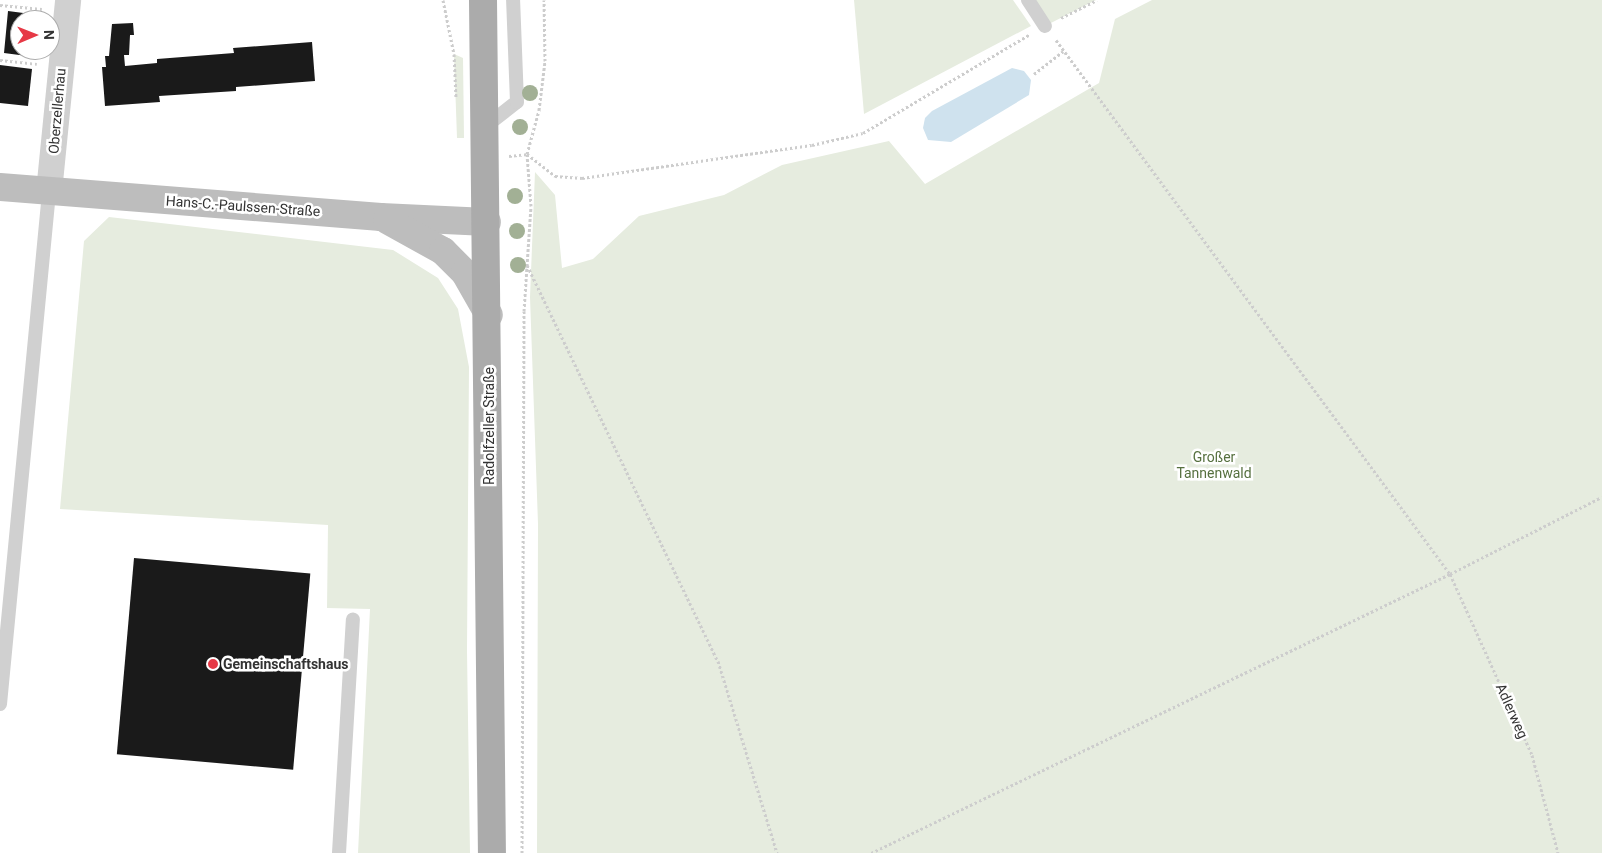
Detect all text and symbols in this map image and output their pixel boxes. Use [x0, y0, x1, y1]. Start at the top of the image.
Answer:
north arrow [10, 10, 60, 60]
text: N [41, 30, 57, 40]
street label: Oberzellerhau [45, 67, 69, 155]
street label: Hans-C.-Paulssen-Straße [165, 192, 321, 220]
street label: Radolfzeller Straße [481, 367, 497, 485]
park label: Großer Tannenwald [1176, 449, 1252, 482]
place label: Gemeinschaftshaus [223, 656, 348, 672]
marker: Gemeinschaftshaus [207, 658, 219, 670]
street label: Adlerweg [1492, 681, 1532, 741]

